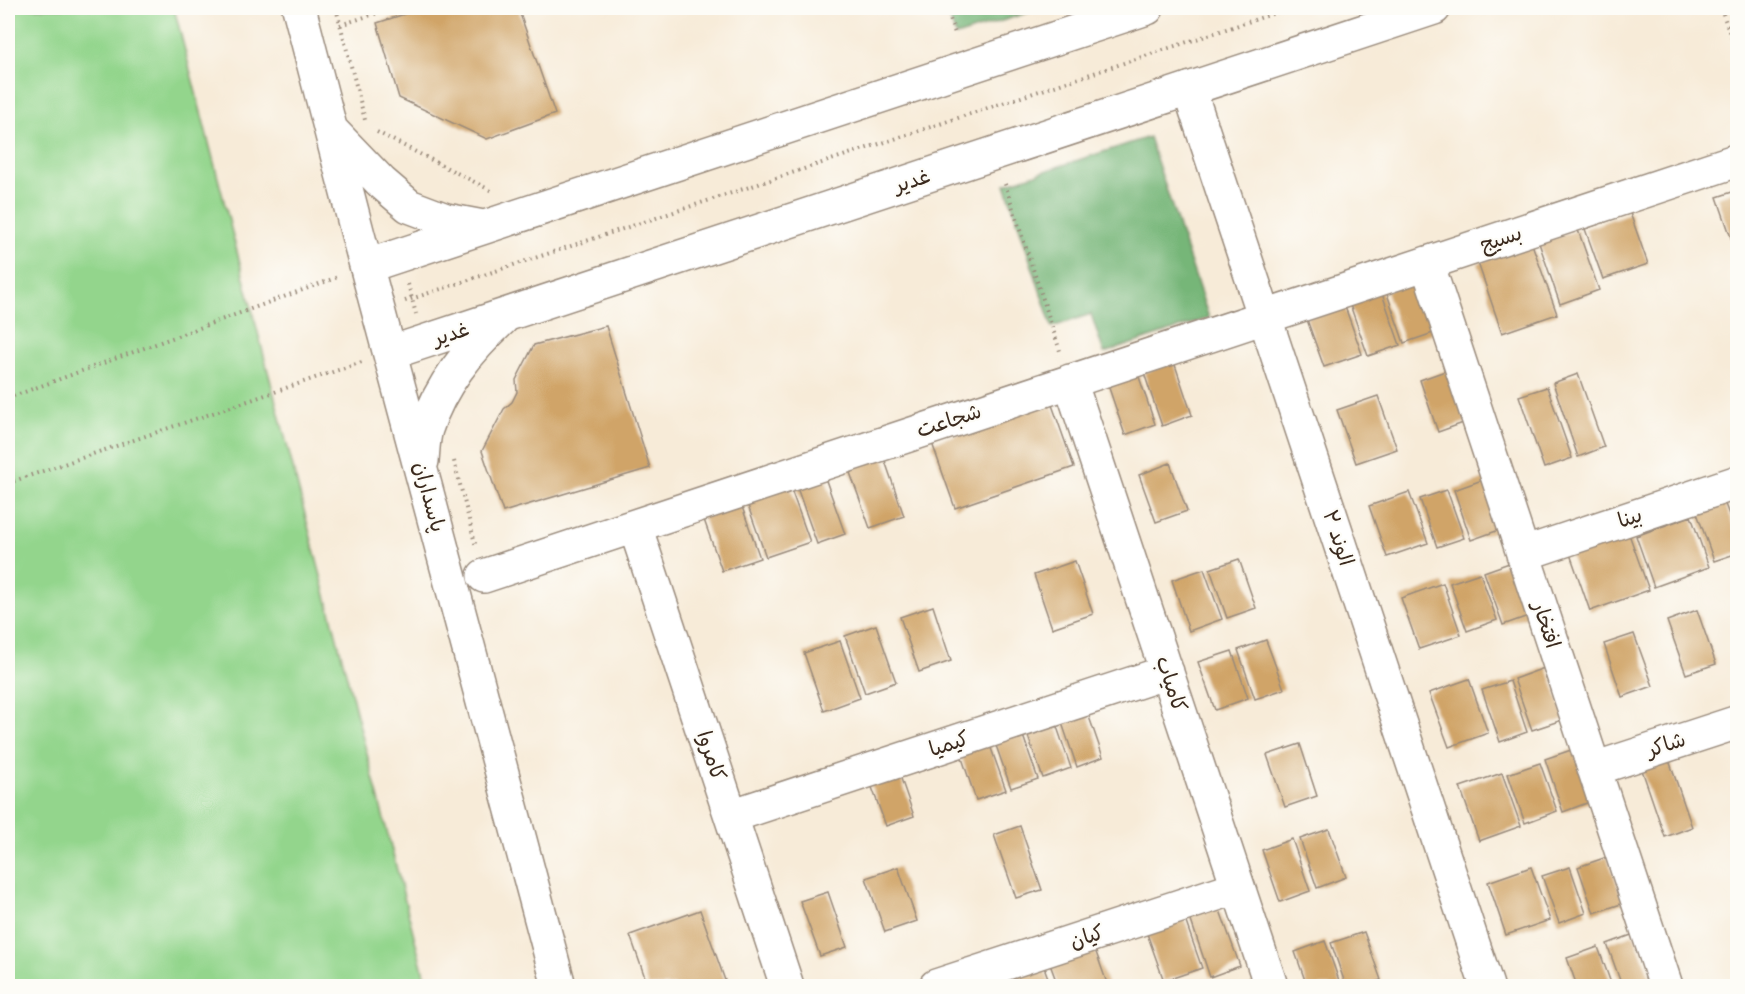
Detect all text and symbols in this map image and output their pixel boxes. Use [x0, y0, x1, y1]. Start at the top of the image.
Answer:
street label: غدیر [889, 163, 933, 199]
street label: بسیج [1477, 221, 1526, 258]
street label: غدیر [428, 316, 472, 352]
street label: شجاعت [913, 399, 985, 443]
street label: پاسداران [408, 459, 450, 535]
street label: بینا [1615, 502, 1645, 534]
street label: الوند ۲ [1317, 507, 1359, 569]
street label: افتخار [1526, 597, 1565, 652]
street label: کامیاب [1150, 653, 1192, 715]
street label: کیمیا [926, 726, 972, 762]
street label: شاکر [1641, 727, 1689, 764]
street label: کامروا [691, 728, 731, 784]
street label: کیان [1067, 920, 1107, 954]

